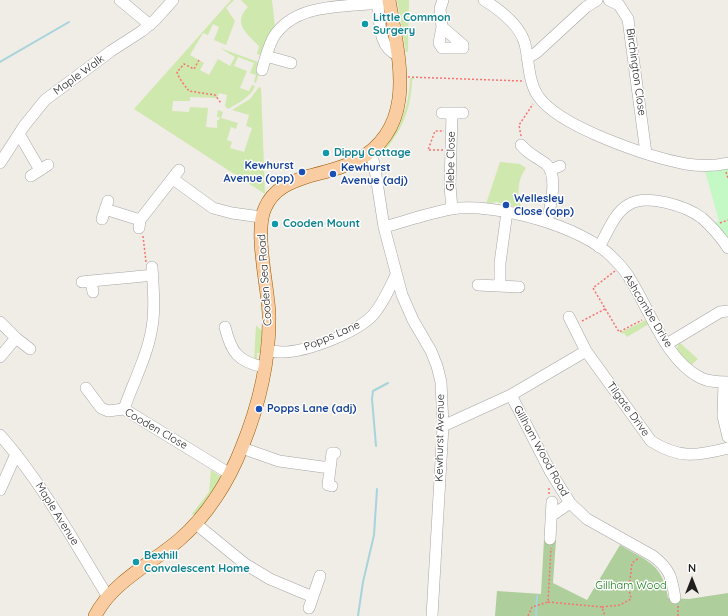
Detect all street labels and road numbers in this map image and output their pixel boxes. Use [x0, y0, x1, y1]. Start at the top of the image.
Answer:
street label: Birchington Close [623, 27, 649, 117]
street label: Maple Walk [51, 52, 107, 98]
street label: Glebe Close [444, 131, 458, 191]
street label: Cooden Sea Road [255, 234, 275, 326]
street label: Ashcombe Drive [621, 272, 675, 350]
street label: Popps Lane [302, 318, 362, 354]
street label: Tilgate Drive [604, 379, 652, 439]
street label: Kewhurst Avenue [433, 394, 447, 482]
street label: Gillham Wood Road [511, 403, 571, 499]
street label: Cooden Close [122, 406, 190, 452]
street label: Maple Avenue [32, 480, 82, 548]

